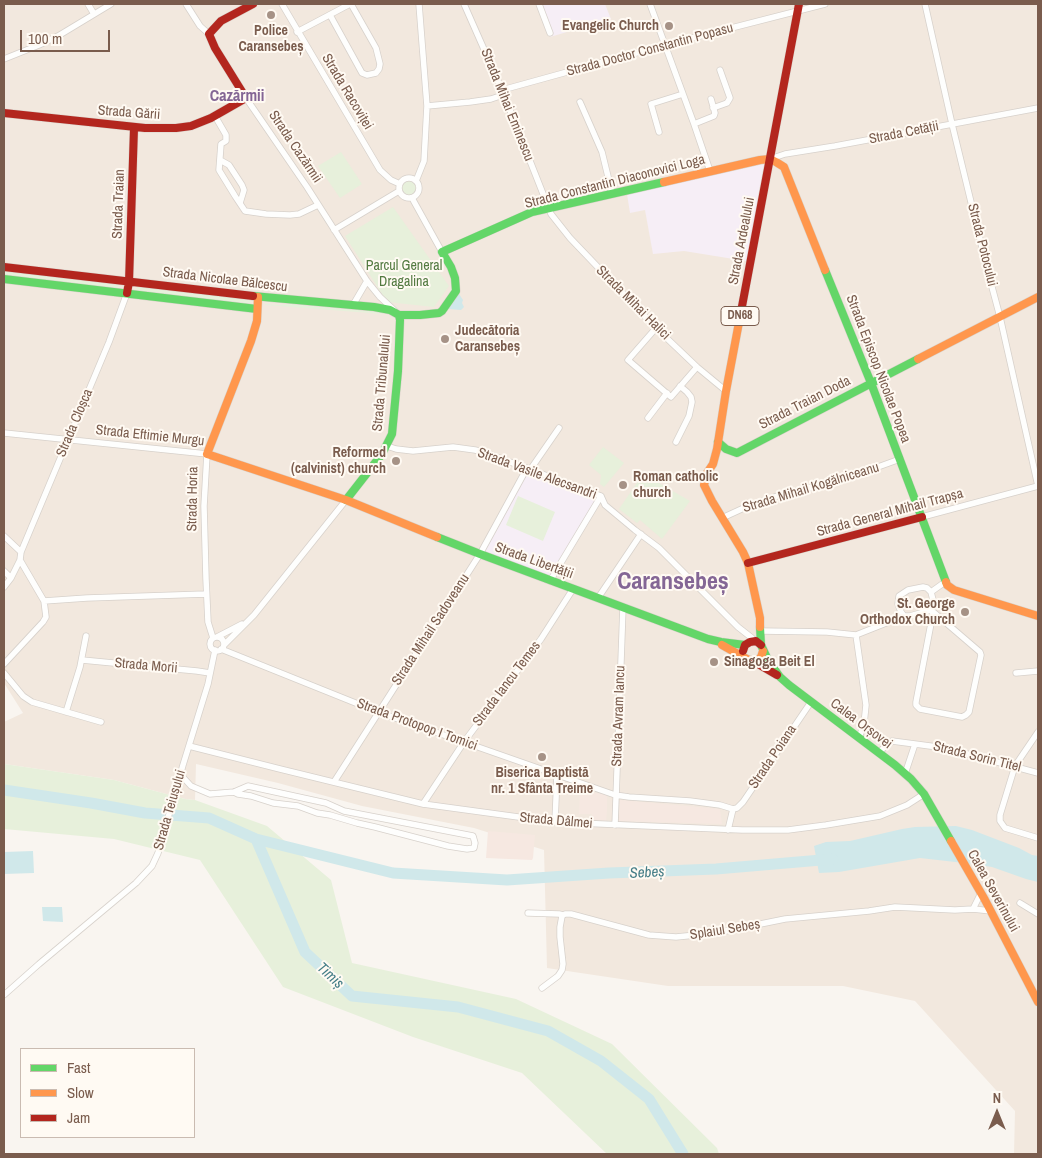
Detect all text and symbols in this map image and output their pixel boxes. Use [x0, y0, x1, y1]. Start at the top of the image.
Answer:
marker: Police Caransebeș [265, 9, 277, 21]
place label: Evangelic Church [562, 18, 659, 34]
scale bar [22, 20, 112, 52]
street label: Strada Doctor Constantin Popasu [565, 20, 735, 80]
marker: Evangelic Church [663, 20, 675, 32]
place label: Police Caransebeș [238, 23, 304, 56]
text: 100 m [28, 28, 62, 49]
street label: Strada Mihai Eminescu [477, 46, 537, 164]
street label: Strada Racoviței [318, 51, 376, 133]
district label: Cazărmii [210, 87, 264, 107]
street label: Strada Gării [97, 102, 161, 124]
street label: Strada Cazărmii [265, 108, 325, 186]
street label: Strada Cetății [868, 118, 940, 148]
street label: Strada Constantin Diaconovici Loga [523, 151, 707, 213]
street label: Strada Traian [109, 169, 129, 239]
street label: Strada Ardealului [725, 196, 759, 286]
street label: Strada Potocului [964, 202, 1000, 288]
park label: Parcul General Dragalina [366, 258, 442, 290]
street label: Strada Mihai Halici [592, 262, 674, 344]
street label: Strada Nicolae Bălcescu [162, 264, 288, 296]
street label: Strada Episcop Nicolae Popea [842, 293, 914, 445]
road number: DN68 [721, 306, 759, 326]
place label: Judecătoria Caransebeș [455, 323, 520, 356]
marker: Judecătoria Caransebeș [439, 333, 451, 345]
street label: Strada Tribunalului [369, 334, 395, 432]
street label: Strada Traian Doda [756, 373, 854, 433]
street label: Strada Cloșca [53, 387, 97, 459]
street label: Strada Eftimie Murgu [95, 422, 205, 450]
place label: Reformed (calvinist) church [291, 445, 386, 478]
street label: Strada Vasile Alecsandri [475, 445, 599, 503]
marker: Reformed (calvinist) church [390, 455, 402, 467]
street label: Strada Mihail Kogălniceanu [741, 459, 881, 517]
street label: Strada Horia [184, 466, 202, 532]
place label: Roman catholic church [633, 469, 718, 502]
marker: Roman catholic church [617, 479, 629, 491]
street label: Strada General Mihail Trapșa [815, 485, 965, 541]
street label: Strada Libertății [492, 539, 576, 583]
district label: Caransebeș [617, 569, 729, 597]
street label: Strada Mihail Sadoveanu [389, 571, 473, 689]
place label: St. George Orthodox Church [860, 596, 955, 628]
marker: St. George Orthodox Church [959, 606, 971, 618]
street label: Strada Iancu Temes [470, 638, 544, 730]
place label: Sinagoga Beit El [724, 654, 815, 670]
street label: Strada Morii [114, 655, 178, 677]
marker: Sinagoga Beit El [708, 656, 720, 668]
street label: Strada Avram Iancu [609, 665, 629, 767]
street label: Strada Protopop I Tomici [354, 695, 480, 755]
street label: Calea Orșovei [827, 695, 895, 753]
street label: Strada Poiana [746, 722, 800, 792]
street label: Strada Sorin Titel [931, 738, 1023, 776]
marker: Biserica Baptistă nr. 1 Sfânta Treime [536, 751, 548, 763]
place label: Biserica Baptistă nr. 1 Sfânta Treime [491, 765, 593, 798]
street label: Strada Teiușului [150, 768, 190, 852]
street label: Strada Dâlmei [519, 809, 593, 833]
street label: Calea Severinului [964, 847, 1022, 935]
water label: Sebeș [629, 863, 665, 883]
street label: Splaiul Sebeș [689, 916, 761, 944]
water label: Timiș [313, 959, 347, 993]
legend [20, 1048, 195, 1138]
text: Fast [67, 1057, 90, 1078]
text: Slow [67, 1082, 94, 1103]
north arrow [972, 1088, 1022, 1138]
text: N [993, 1089, 1001, 1107]
text: Jam [67, 1107, 90, 1128]

